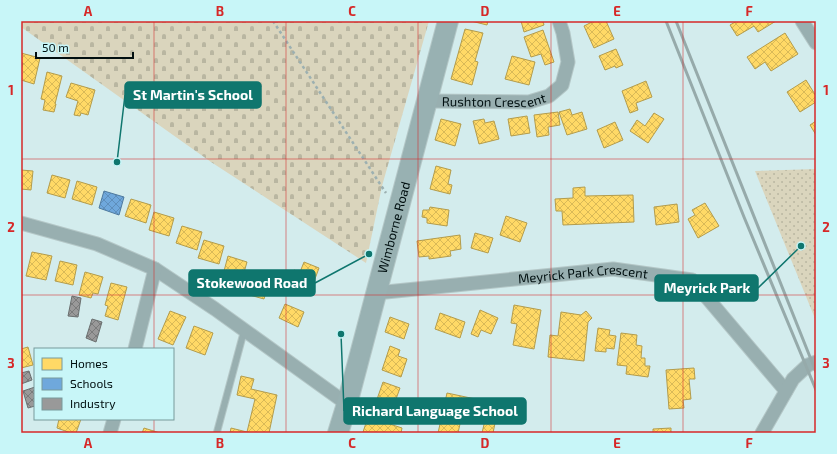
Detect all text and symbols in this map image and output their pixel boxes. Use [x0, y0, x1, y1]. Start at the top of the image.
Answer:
text: A [84, 3, 93, 19]
text: B [216, 3, 224, 19]
text: C [348, 3, 356, 19]
text: D [481, 3, 490, 19]
text: E [613, 3, 621, 19]
text: F [745, 3, 753, 19]
scale bar [36, 34, 133, 60]
text: 50 m [42, 40, 69, 54]
text: 1 [8, 82, 14, 98]
callout: St Martin's School [125, 82, 261, 108]
text: 1 [823, 82, 829, 98]
text: St Martin's School [133, 86, 253, 103]
street label: Rushton Crescent [442, 89, 548, 110]
street label: Wimborne Road [374, 180, 413, 275]
text: 2 [7, 219, 15, 235]
text: 2 [822, 219, 830, 235]
street label: Meyrick Park Crescent [517, 261, 649, 287]
callout: Stokewood Road [189, 270, 315, 296]
text: Stokewood Road [197, 274, 307, 291]
callout: Meyrick Park [655, 275, 758, 301]
text: Meyrick Park [664, 279, 751, 296]
legend [34, 348, 174, 420]
text: 3 [7, 355, 15, 371]
text: 3 [822, 355, 830, 371]
text: Homes [70, 356, 108, 370]
text: Schools [70, 376, 113, 390]
text: Industry [70, 396, 116, 410]
callout: Richard Language School [344, 398, 526, 424]
text: Richard Language School [352, 402, 518, 419]
text: A [84, 435, 93, 451]
text: B [216, 435, 224, 451]
text: C [348, 435, 356, 451]
text: D [481, 435, 490, 451]
text: E [613, 435, 621, 451]
text: F [745, 435, 753, 451]

